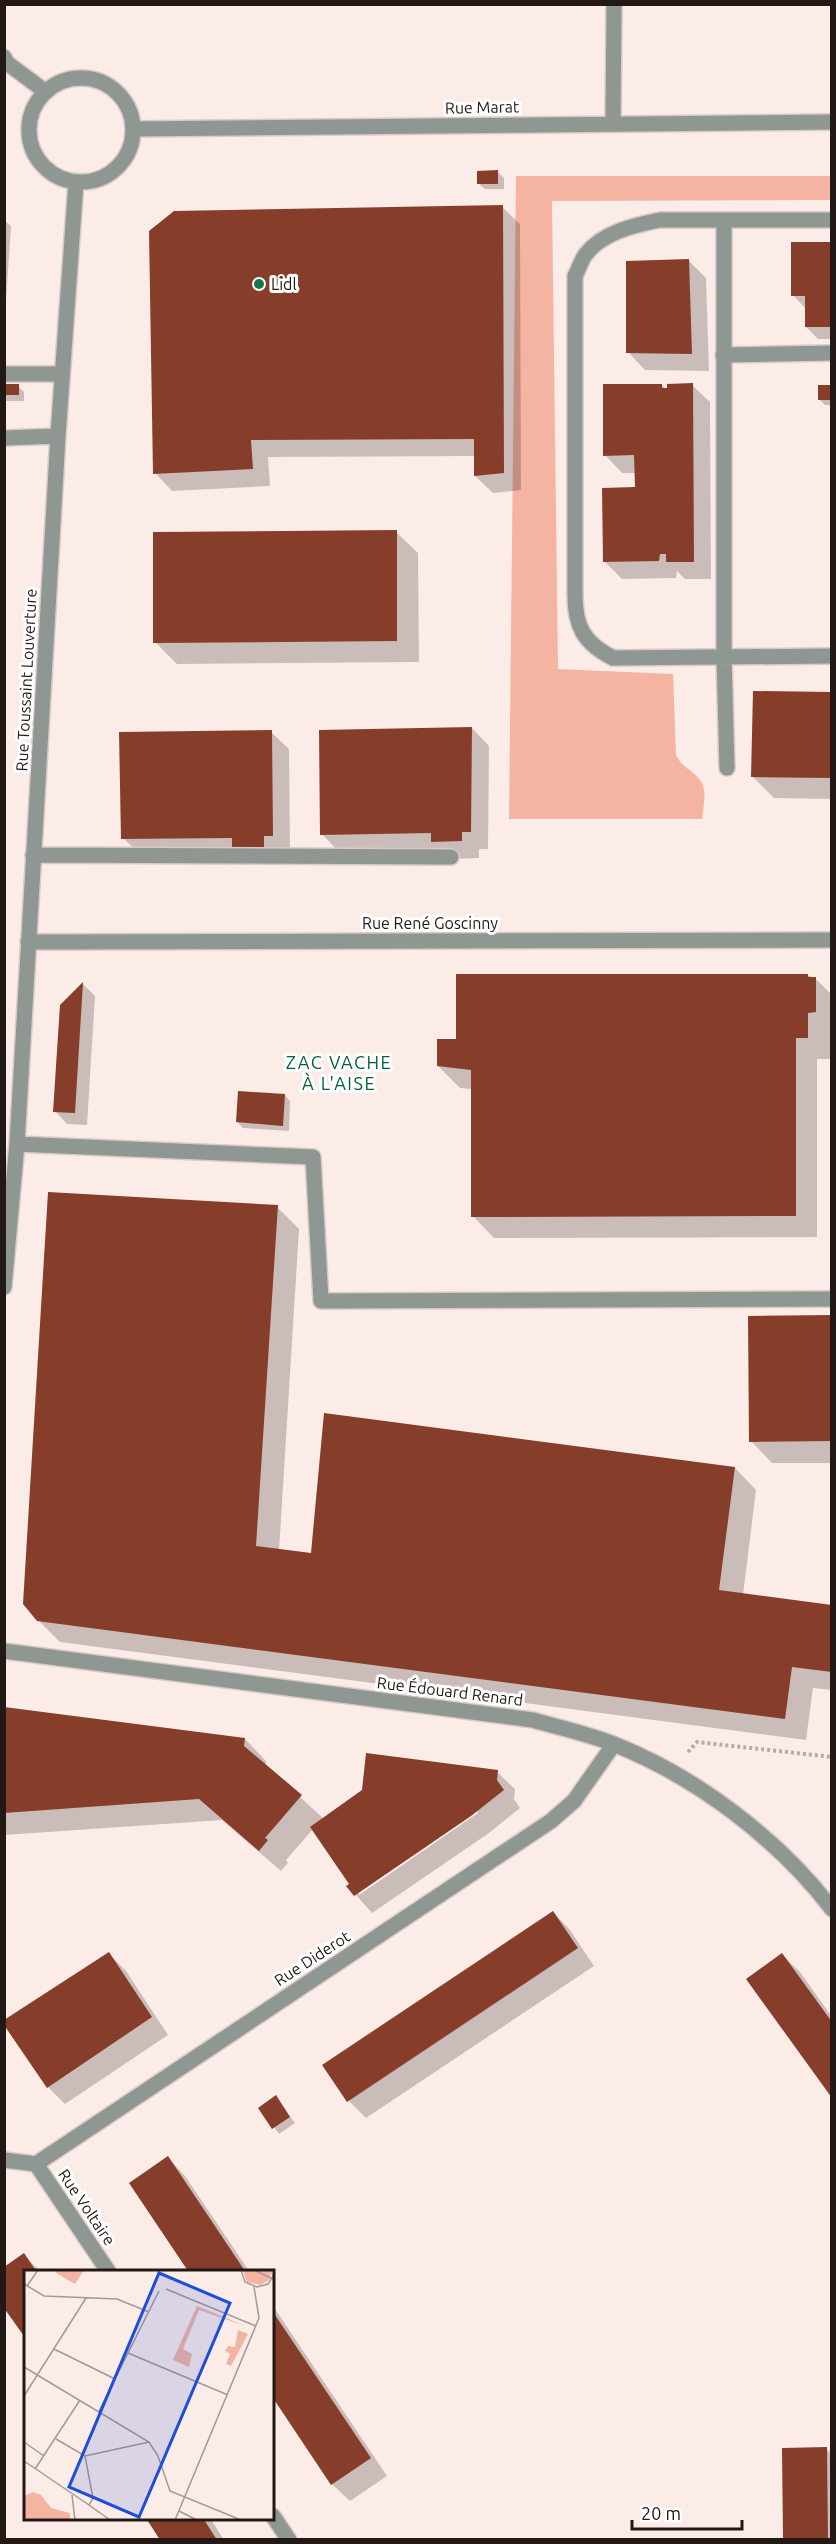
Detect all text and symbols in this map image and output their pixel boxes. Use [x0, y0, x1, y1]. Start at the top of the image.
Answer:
street label: Rue Marat [445, 97, 520, 117]
place label: Lidl [271, 275, 297, 293]
marker: Lidl [252, 277, 266, 291]
street label: Rue Toussaint Louverture [12, 588, 40, 772]
street label: Rue René Goscinny [362, 914, 498, 932]
district label: ZAC VACHE À L'AISE [286, 1052, 392, 1093]
street label: Rue Édouard Renard [376, 1671, 524, 1709]
street label: Rue Diderot [271, 1926, 354, 1989]
street label: Rue Voltaire [55, 2165, 119, 2249]
inset map [24, 2270, 274, 2520]
scale bar [632, 2493, 742, 2531]
text: 20 m [641, 2503, 681, 2523]

